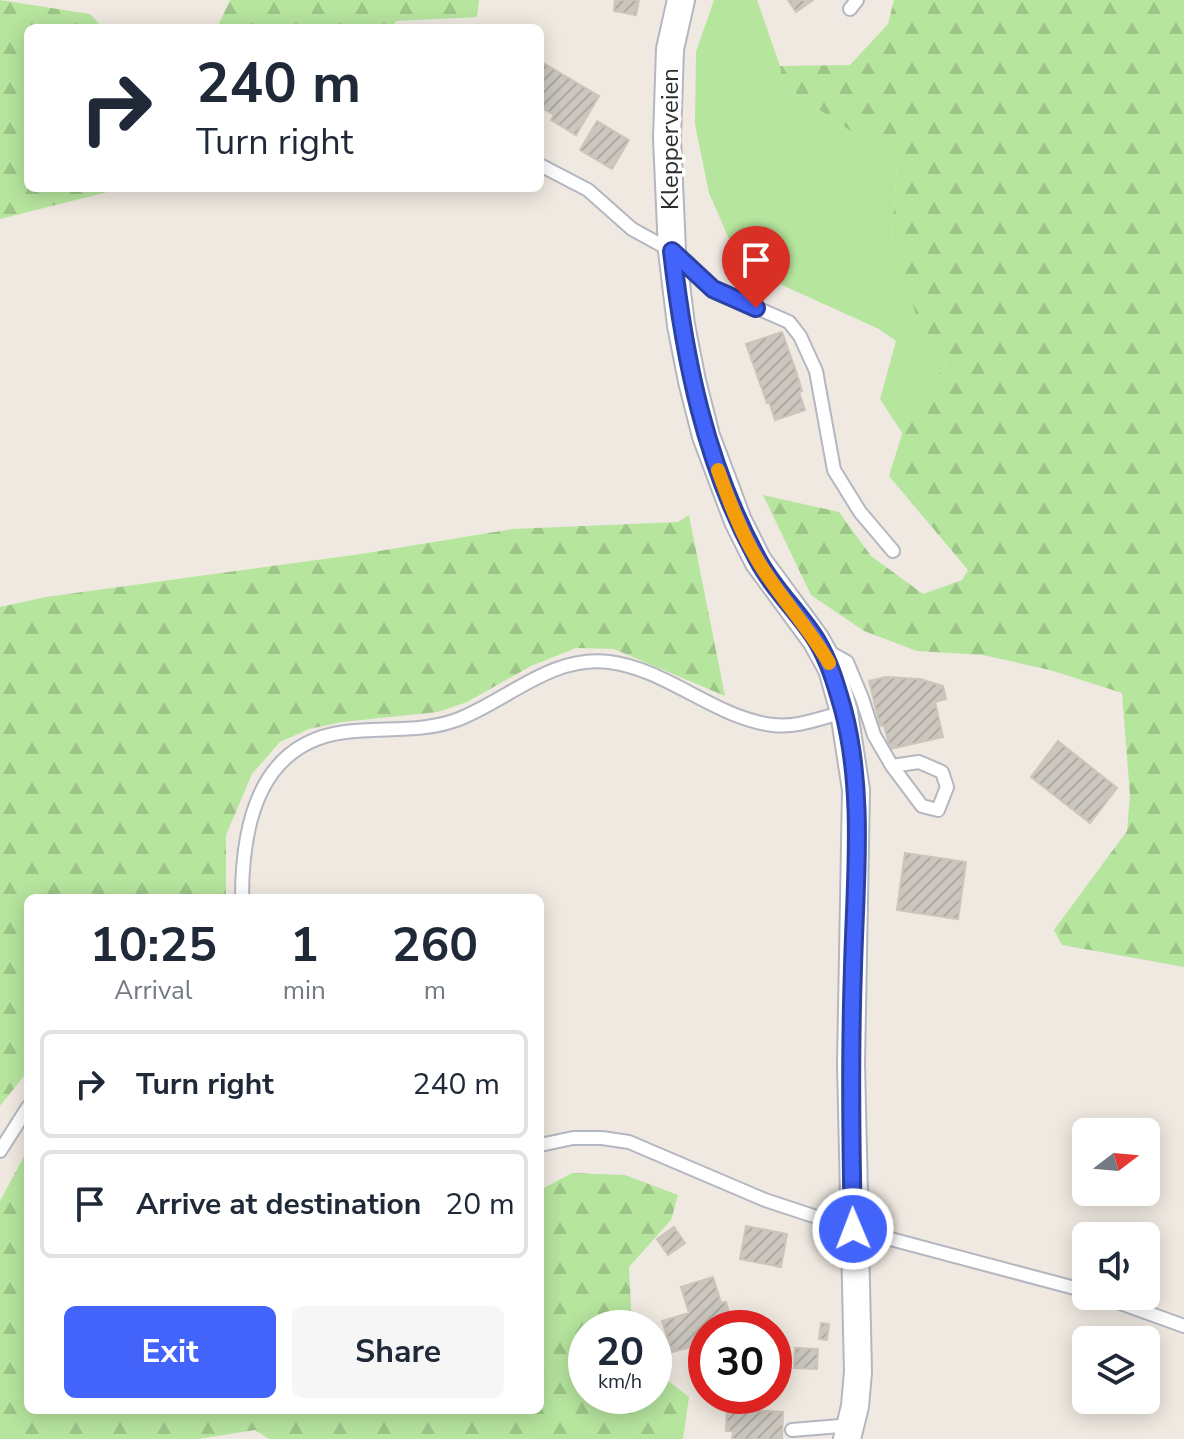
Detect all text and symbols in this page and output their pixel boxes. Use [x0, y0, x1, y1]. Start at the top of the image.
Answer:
text: 240 m [196, 45, 361, 122]
icon: right [64, 56, 168, 160]
street label: Klepperveien [654, 68, 686, 210]
text: Turn right [196, 118, 353, 167]
pin [722, 226, 790, 308]
icon: arrive [734, 238, 778, 282]
text: 10:25 [90, 912, 217, 978]
text: 1 [290, 912, 319, 978]
text: 260 [392, 912, 478, 978]
text: Arrival [114, 973, 193, 1008]
text: min [283, 973, 326, 1008]
text: m [424, 973, 446, 1008]
icon: right [68, 1062, 112, 1106]
text: Turn right [136, 1064, 274, 1105]
text: 240 m [413, 1064, 500, 1105]
north arrow [1072, 1118, 1160, 1206]
map controls [1072, 1118, 1160, 1414]
icon: arrive [68, 1182, 112, 1226]
text: Arrive at destination [136, 1184, 421, 1225]
text: 20 m [445, 1184, 515, 1225]
position arrow [811, 1187, 895, 1271]
button: sound [1072, 1222, 1160, 1310]
button: Exit [64, 1306, 276, 1398]
button: Share [292, 1306, 504, 1398]
speed limit sign: 30 [688, 1310, 792, 1414]
text: 20 [596, 1325, 644, 1379]
button: layers [1072, 1326, 1160, 1414]
text: km/h [598, 1368, 642, 1395]

